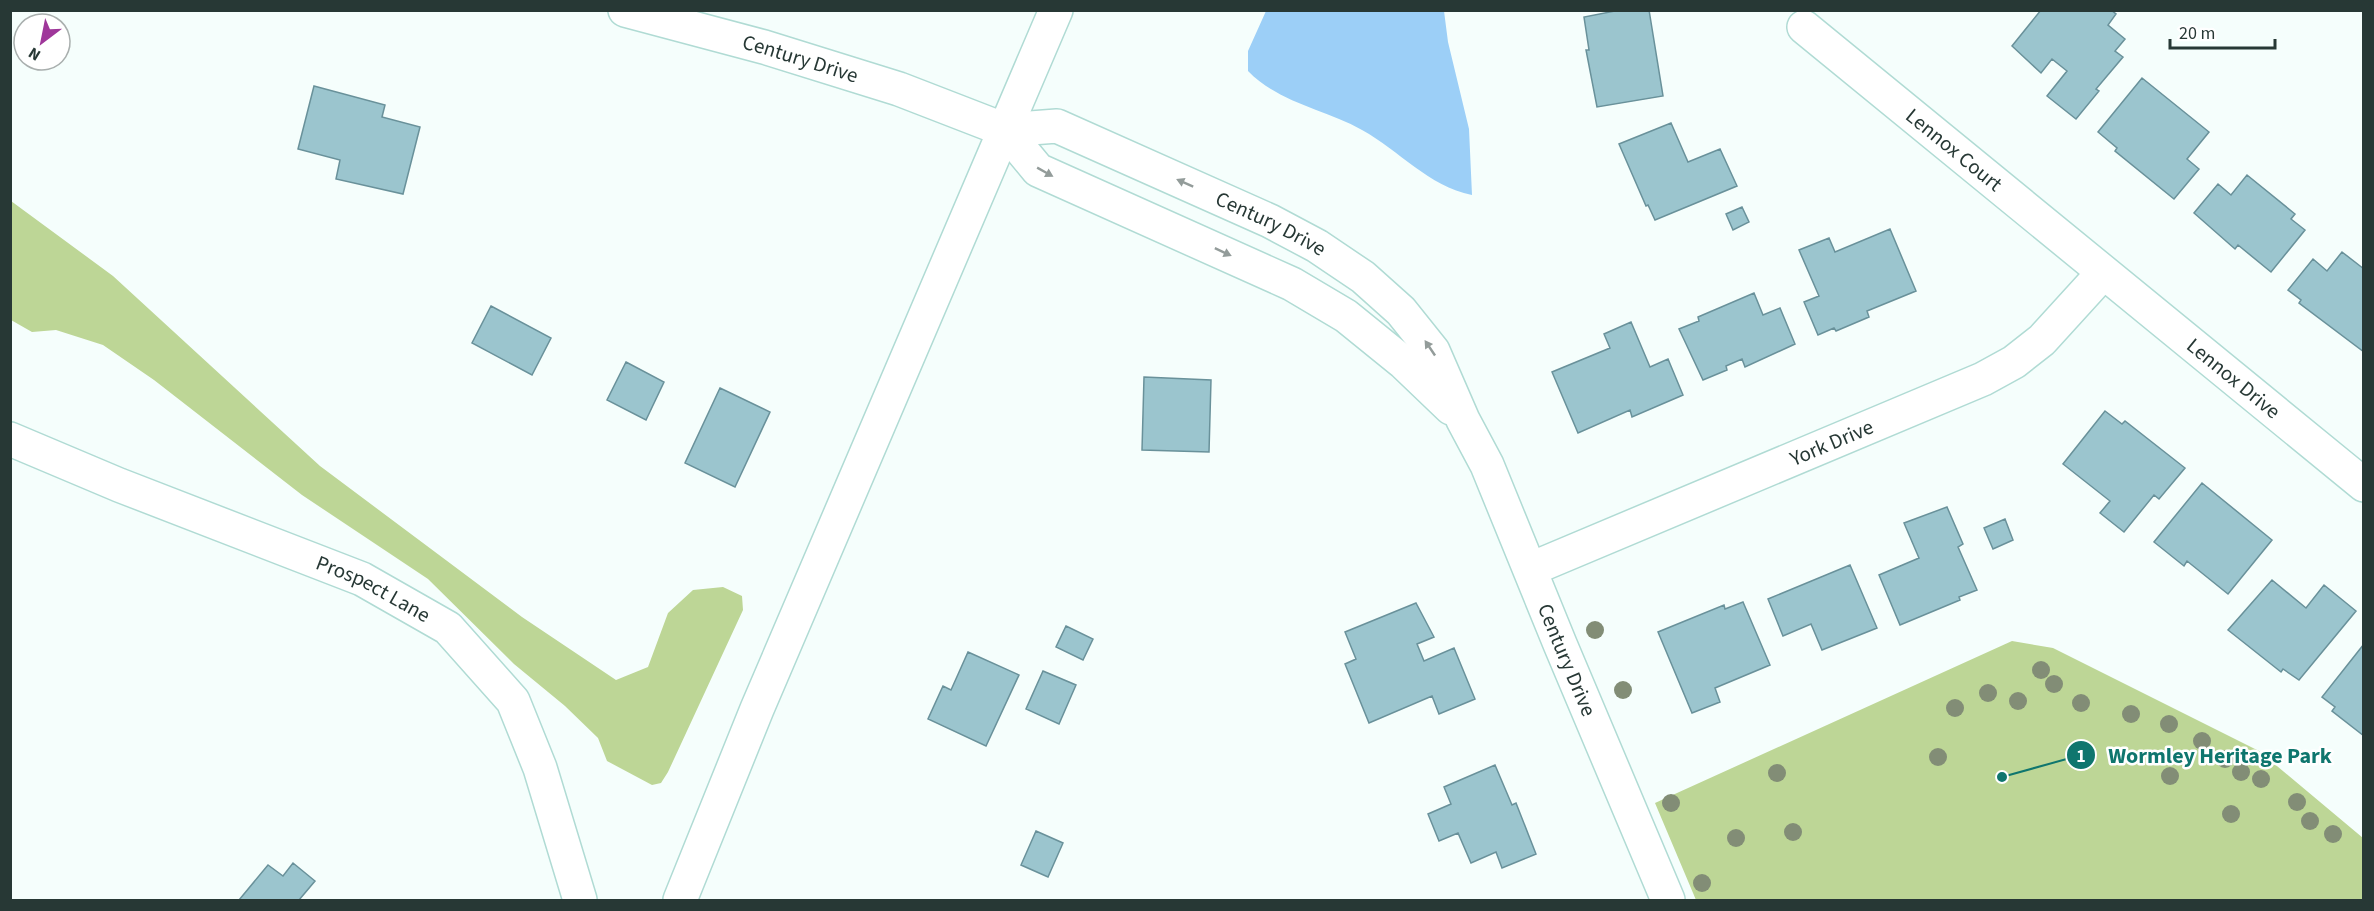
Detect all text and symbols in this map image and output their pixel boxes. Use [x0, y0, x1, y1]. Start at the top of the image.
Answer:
north arrow [12, 12, 72, 72]
scale bar [2170, 12, 2275, 50]
text: 20 m [2179, 21, 2215, 46]
street label: Century Drive [739, 27, 862, 90]
text: N [24, 42, 45, 66]
street label: Lennox Court [1899, 101, 2009, 199]
one-way arrow [1037, 167, 1054, 177]
one-way arrow [1175, 178, 1193, 188]
street label: Century Drive [1211, 184, 1332, 263]
one-way arrow [1214, 248, 1231, 257]
street label: Lennox Drive [2180, 331, 2287, 426]
one-way arrow [1425, 340, 1436, 356]
street label: York Drive [1784, 412, 1878, 474]
street label: Prospect Lane [312, 548, 436, 630]
street label: Century Drive [1530, 599, 1604, 721]
callout: Wormley Heritage Park [2066, 735, 2344, 775]
text: Wormley Heritage Park [2108, 740, 2332, 772]
text: 1 [2076, 744, 2086, 769]

